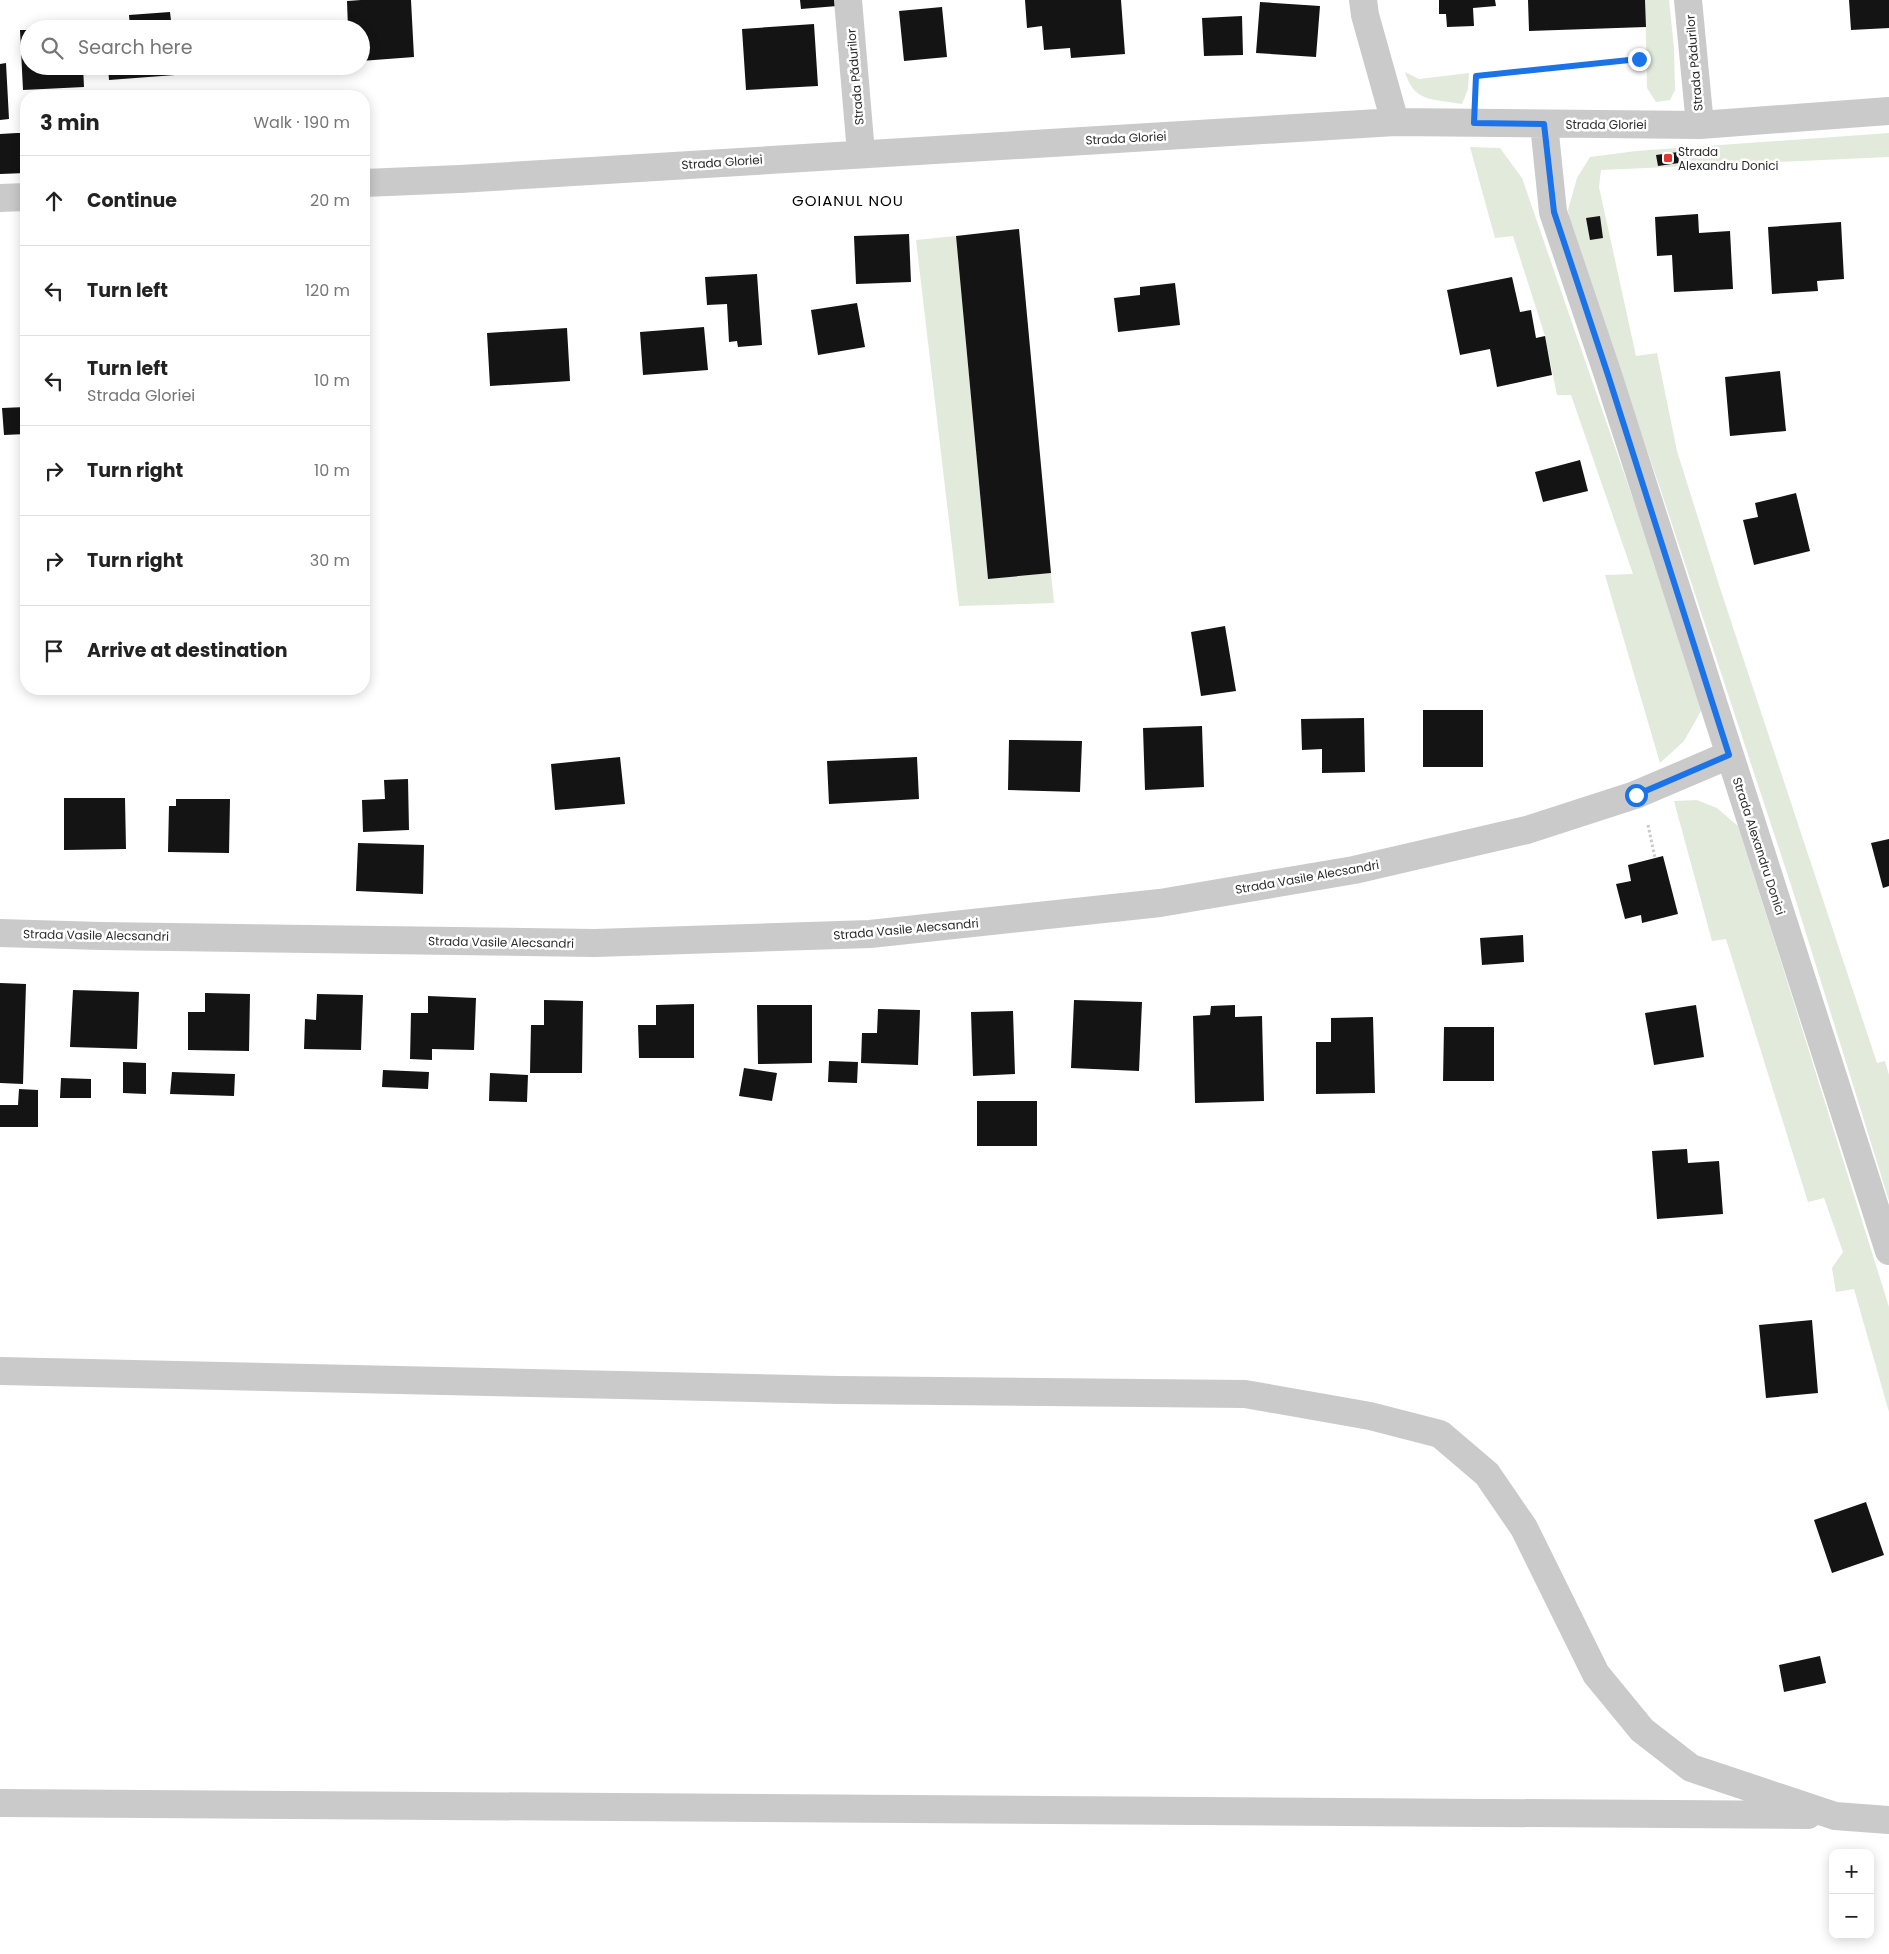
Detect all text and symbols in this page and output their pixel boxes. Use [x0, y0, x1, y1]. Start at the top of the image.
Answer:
street label: Strada Pădurilor [1681, 14, 1707, 112]
search box [20, 20, 370, 75]
street label: Strada Pădurilor [842, 28, 868, 126]
icon: search [38, 34, 66, 62]
text: Search here [78, 34, 192, 61]
route end [1628, 48, 1651, 71]
text: 3 min [40, 108, 100, 137]
text: Walk · 190 m [253, 111, 350, 134]
street label: Strada Gloriei [1565, 116, 1647, 133]
street label: Strada Gloriei [1085, 127, 1167, 149]
place label: Strada Alexandru Donici [1678, 143, 1779, 174]
street label: Strada Gloriei [681, 151, 763, 173]
marker: Strada Alexandru Donici [1662, 152, 1674, 164]
icon: ahead [40, 187, 68, 215]
text: Continue [87, 187, 177, 214]
text: 20 m [310, 189, 350, 212]
district label: GOIANUL NOU [792, 190, 904, 211]
icon: left [40, 277, 68, 305]
text: Turn left [87, 277, 168, 304]
text: 120 m [305, 279, 350, 302]
text: Turn left [87, 355, 168, 382]
icon: left [40, 367, 68, 395]
text: 10 m [314, 369, 350, 392]
text: Strada Gloriei [87, 384, 195, 407]
icon: right [40, 457, 68, 485]
text: Turn right [87, 457, 183, 484]
text: 10 m [314, 459, 350, 482]
icon: right [40, 547, 68, 575]
text: Turn right [87, 547, 183, 574]
text: 30 m [310, 549, 350, 572]
icon: arrive [40, 637, 68, 665]
text: Arrive at destination [87, 637, 288, 664]
street label: Strada Alexandru Donici [1729, 775, 1789, 917]
route start [1625, 784, 1648, 807]
street label: Strada Vasile Alecsandri [1234, 856, 1380, 898]
street label: Strada Vasile Alecsandri [833, 914, 979, 944]
street label: Strada Vasile Alecsandri [23, 925, 169, 945]
street label: Strada Vasile Alecsandri [428, 932, 574, 952]
map controls [1829, 1849, 1874, 1939]
button: + [1829, 1849, 1874, 1894]
button: − [1829, 1894, 1874, 1939]

